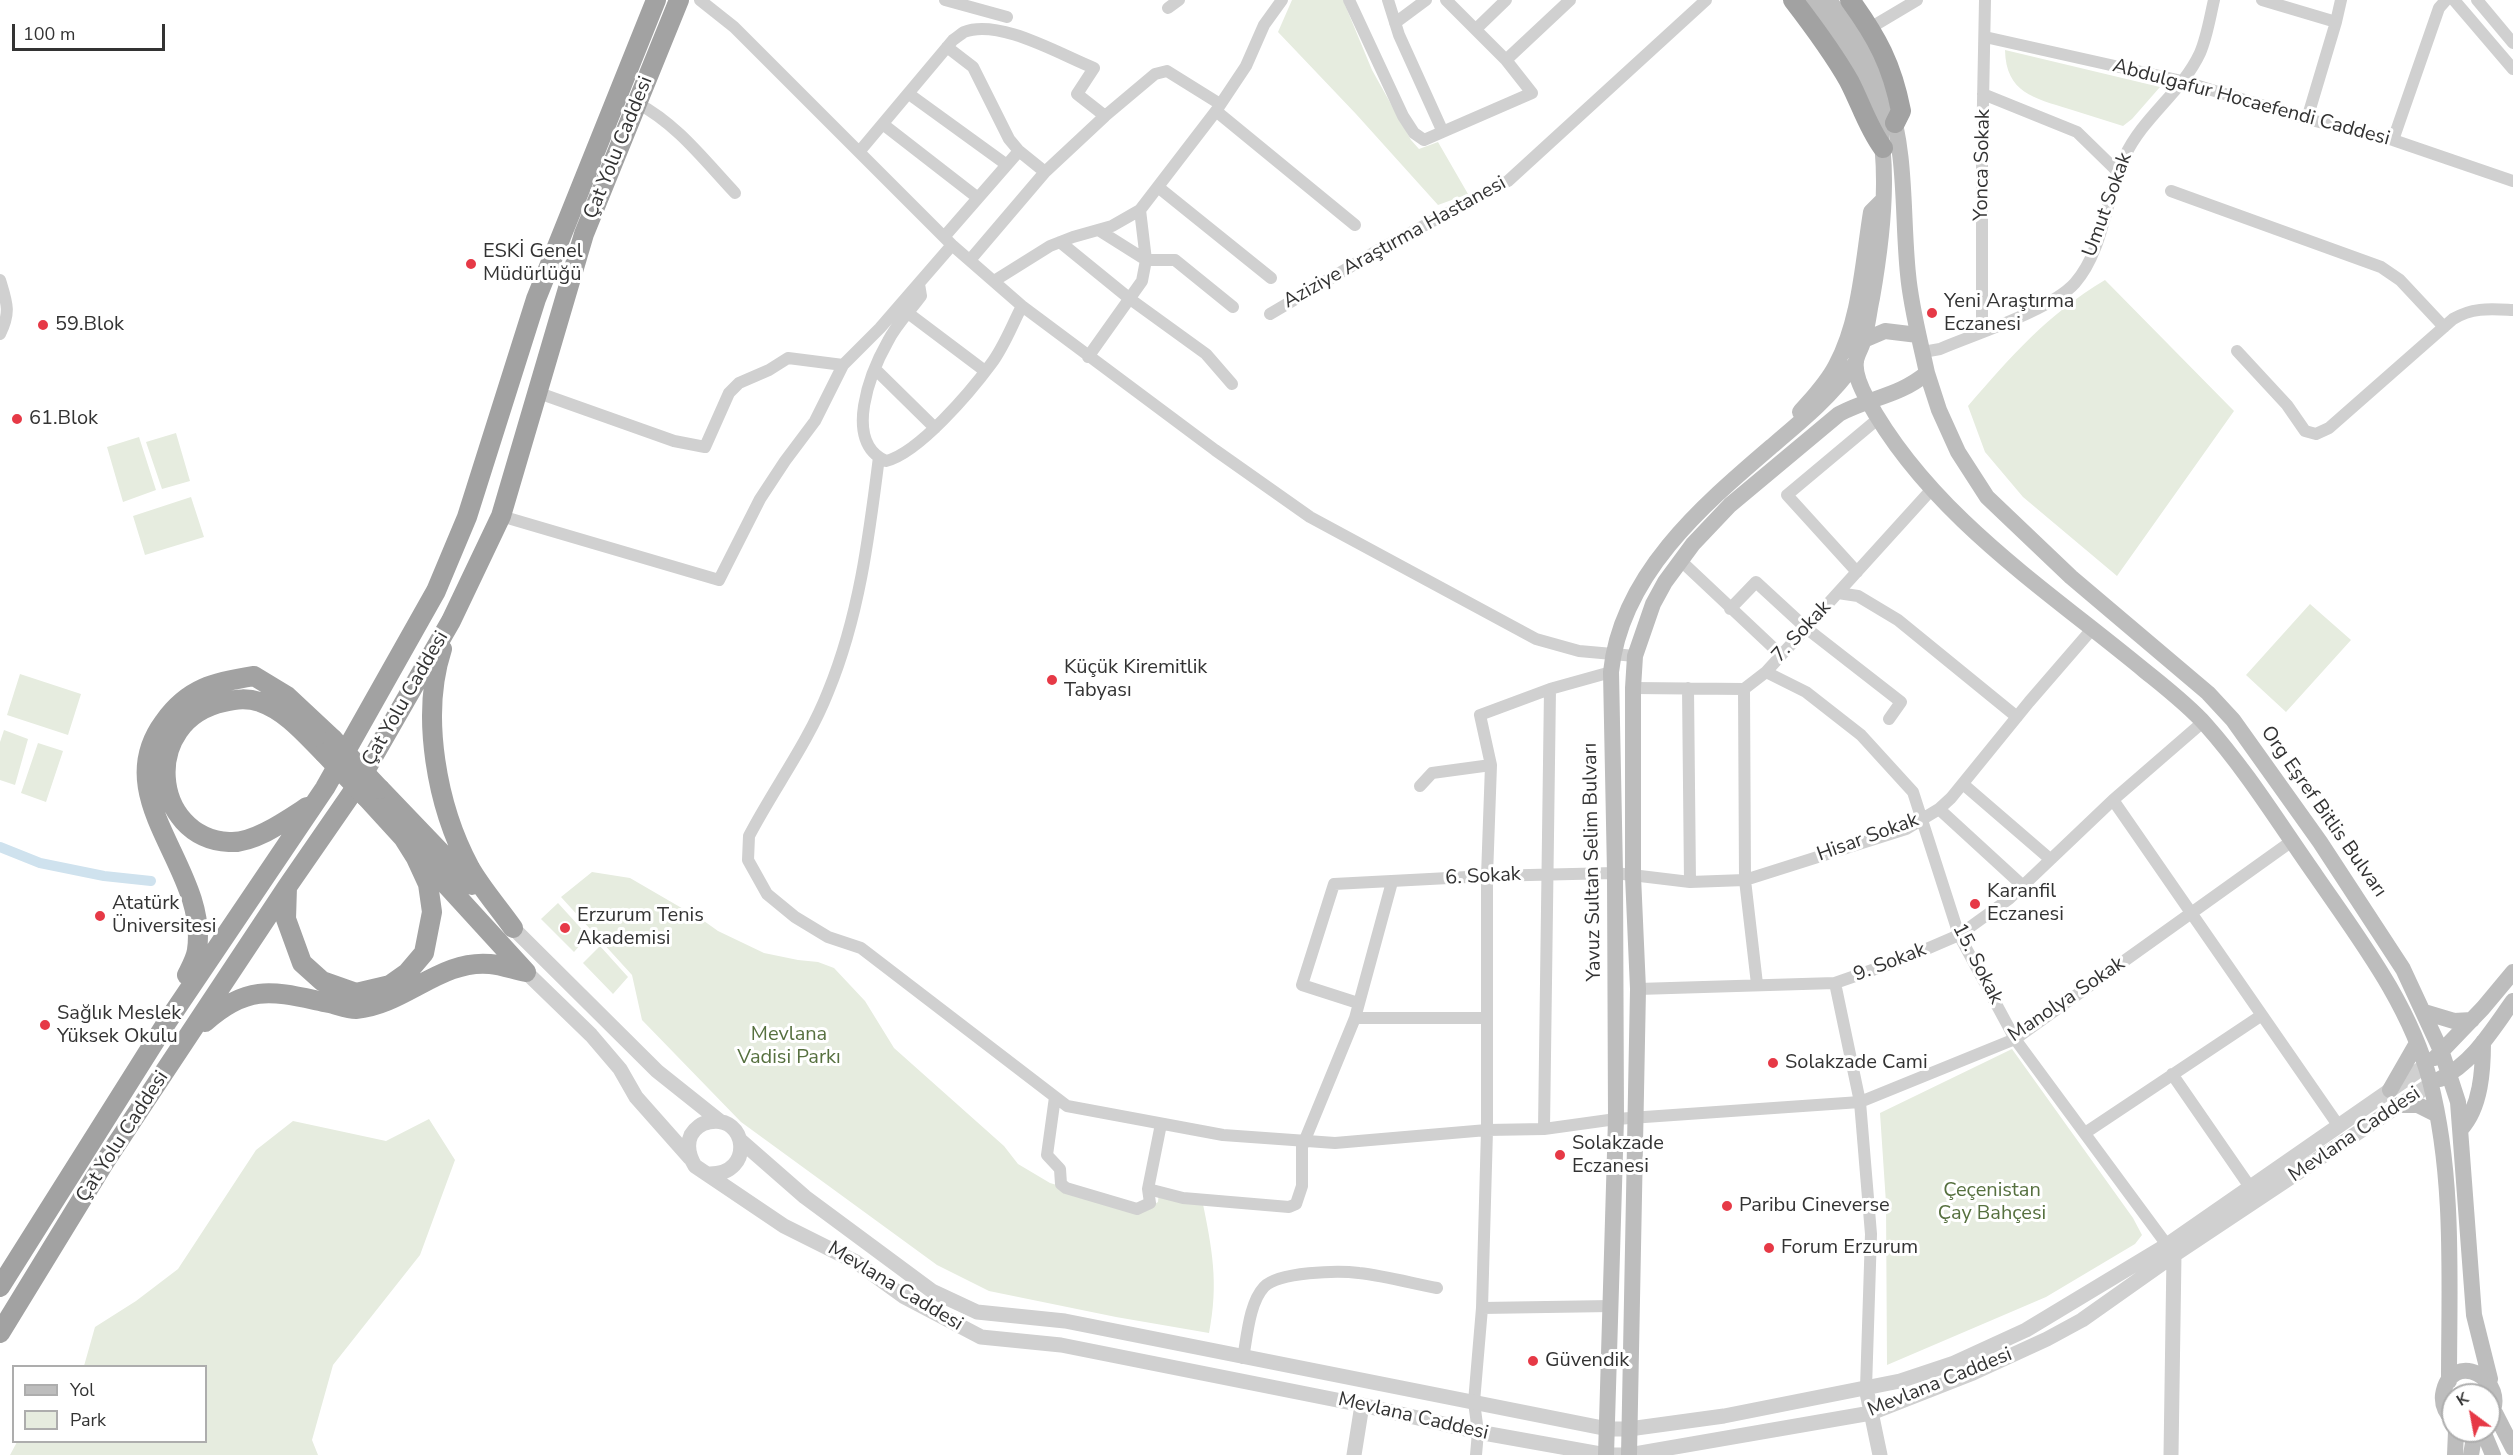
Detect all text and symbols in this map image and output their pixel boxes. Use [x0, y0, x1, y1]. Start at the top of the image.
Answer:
scale bar [15, 12, 168, 50]
text: 100 m [23, 22, 75, 46]
street label: Abdulgafur Hocaefendi Caddesi [2110, 54, 2392, 152]
street label: Çat Yolu Caddesi [579, 73, 659, 223]
street label: Yonca Sokak [1970, 109, 1996, 221]
street label: Umut Sokak [2078, 150, 2138, 260]
street label: Aziziye Araştırma Hastanesi [1279, 172, 1511, 314]
place label: ESKİ Genel Müdürlüğü [483, 240, 583, 287]
marker: ESKİ Genel Müdürlüğü [464, 257, 478, 271]
place label: Yeni Araştırma Eczanesi [1944, 290, 2074, 337]
marker: Yeni Araştırma Eczanesi [1925, 306, 1939, 320]
place label: 59.Blok [55, 313, 124, 337]
marker: 59.Blok [36, 318, 50, 332]
place label: 61.Blok [29, 407, 98, 431]
marker: 61.Blok [10, 412, 24, 426]
street label: 7. Sokak [1767, 596, 1837, 668]
street label: Çat Yolu Caddesi [358, 627, 454, 771]
place label: Küçük Kiremitlik Tabyası [1064, 656, 1207, 703]
marker: Küçük Kiremitlik Tabyası [1045, 673, 1059, 687]
street label: Org Eşref Bitlis Bulvarı [2255, 722, 2391, 902]
street label: Yavuz Sultan Selim Bulvarı [1579, 742, 1607, 982]
street label: Hisar Sokak [1814, 809, 1922, 867]
street label: 6. Sokak [1445, 863, 1521, 891]
place label: Karanfil Eczanesi [1987, 880, 2064, 927]
place label: Atatürk Üniversitesi [112, 892, 216, 939]
marker: Karanfil Eczanesi [1968, 897, 1982, 911]
place label: Erzurum Tenis Akademisi [577, 904, 704, 951]
marker: Atatürk Üniversitesi [93, 909, 107, 923]
street label: 15. Sokak [1946, 920, 2008, 1008]
marker: Erzurum Tenis Akademisi [558, 921, 572, 935]
street label: 9. Sokak [1850, 938, 1930, 988]
street label: Manolya Sokak [2004, 952, 2130, 1048]
place label: Sağlık Meslek Yüksek Okulu [57, 1002, 181, 1049]
marker: Sağlık Meslek Yüksek Okulu [38, 1018, 52, 1032]
park label: Mevlana Vadisi Parkı [737, 1023, 841, 1070]
place label: Solakzade Cami [1785, 1051, 1928, 1075]
marker: Solakzade Cami [1766, 1056, 1780, 1070]
street label: Çat Yolu Caddesi [72, 1067, 174, 1207]
street label: Mevlana Caddesi [2285, 1082, 2425, 1188]
place label: Solakzade Eczanesi [1572, 1132, 1664, 1179]
marker: Solakzade Eczanesi [1553, 1148, 1567, 1162]
park label: Çeçenistan Çay Bahçesi [1938, 1179, 2046, 1226]
place label: Paribu Cineverse [1739, 1194, 1890, 1218]
marker: Paribu Cineverse [1720, 1199, 1734, 1213]
place label: Forum Erzurum [1781, 1236, 1918, 1260]
street label: Mevlana Caddesi [823, 1237, 967, 1337]
marker: Forum Erzurum [1762, 1241, 1776, 1255]
street label: Mevlana Caddesi [1864, 1343, 2016, 1423]
place label: Güvendik [1545, 1349, 1629, 1373]
marker: Güvendik [1526, 1354, 1540, 1368]
legend [12, 1365, 207, 1443]
text: Yol [70, 1378, 95, 1402]
north arrow [2441, 1383, 2501, 1443]
text: K [2452, 1387, 2473, 1412]
street label: Mevlana Caddesi [1336, 1388, 1490, 1446]
text: Park [70, 1408, 106, 1432]

